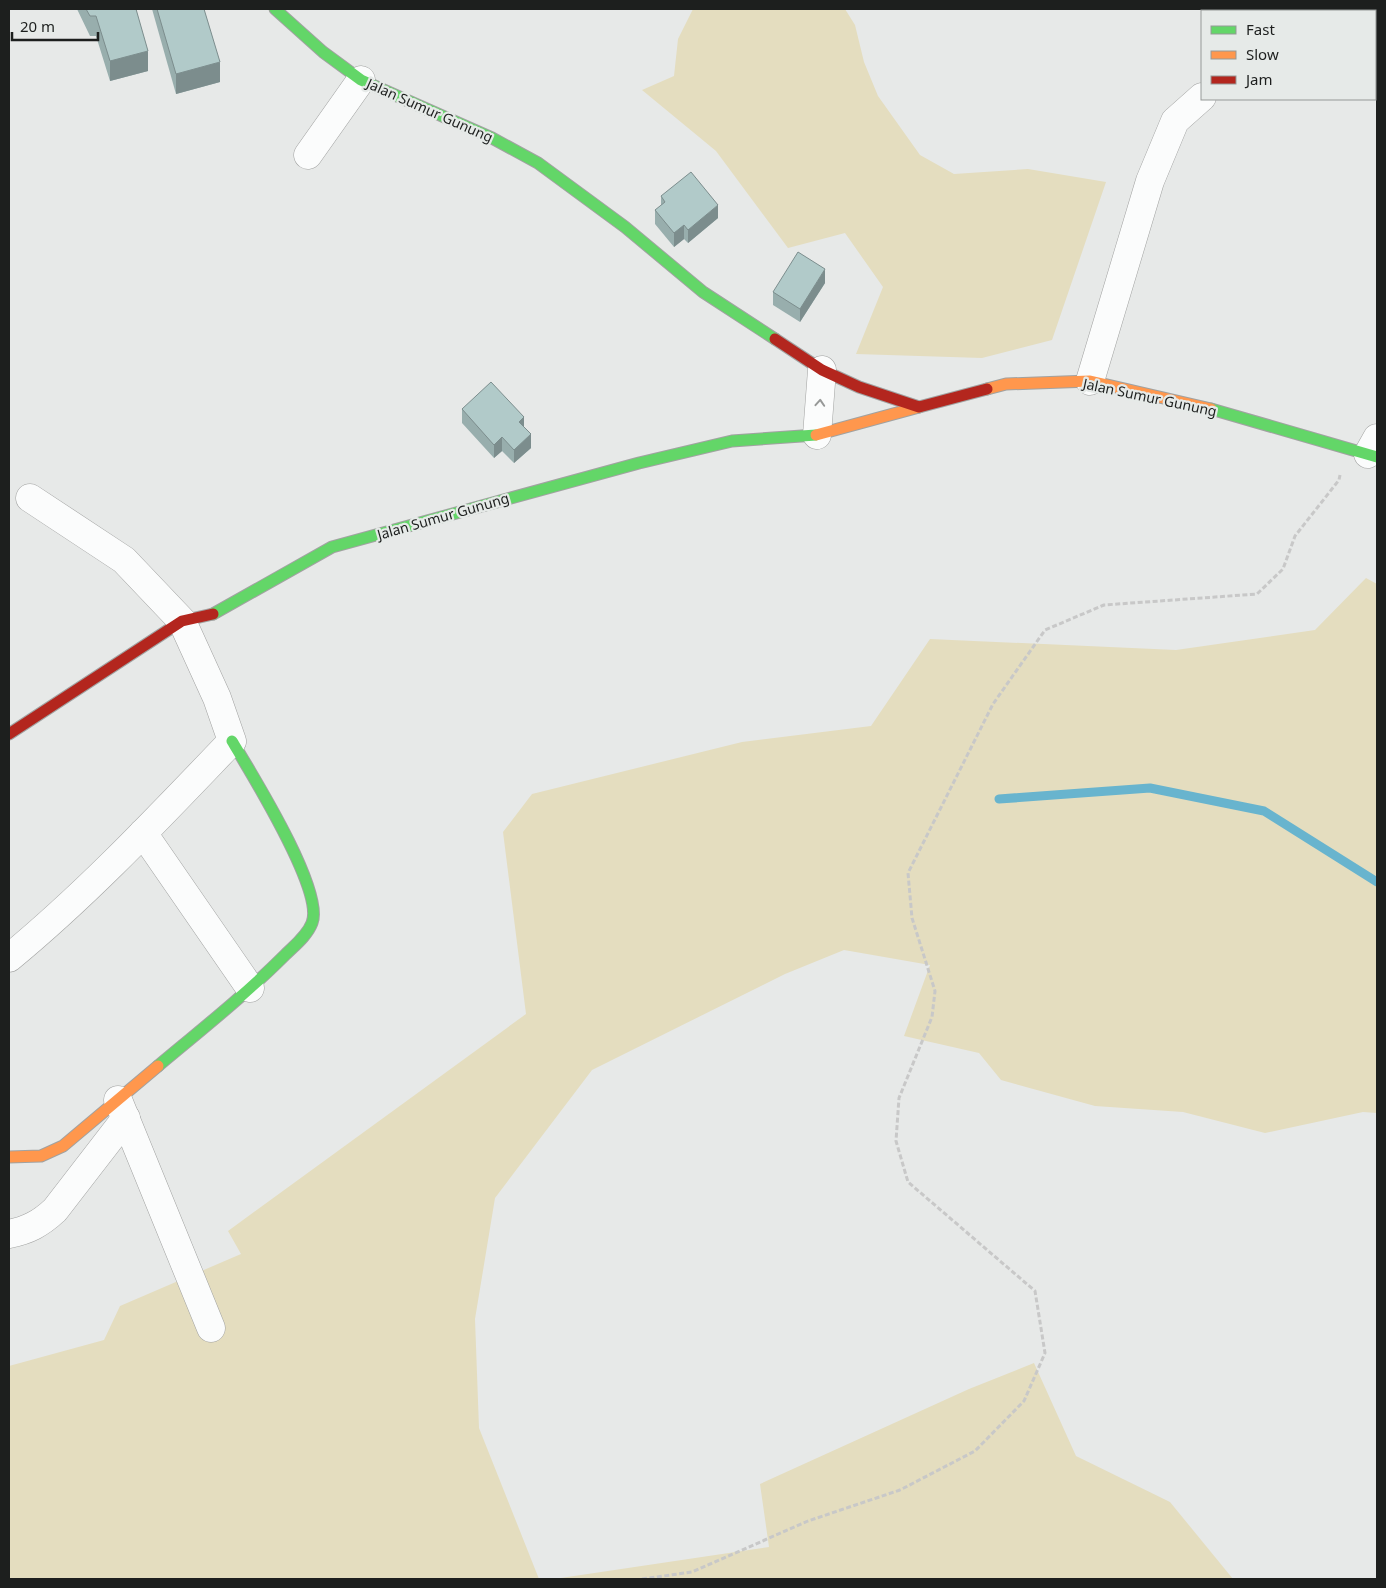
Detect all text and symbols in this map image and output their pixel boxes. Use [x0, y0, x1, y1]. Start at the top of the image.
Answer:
scale bar [12, 10, 99, 42]
legend [1201, 10, 1376, 100]
text: 20 m [20, 16, 55, 36]
text: Fast [1246, 19, 1275, 39]
text: Slow [1246, 44, 1279, 64]
text: Jam [1244, 69, 1273, 89]
street label: Jalan Sumur Gunung [362, 73, 496, 146]
street label: Jalan Sumur Gunung [1079, 373, 1219, 420]
one-way arrow [814, 398, 825, 406]
street label: Jalan Sumur Gunung [373, 488, 511, 544]

